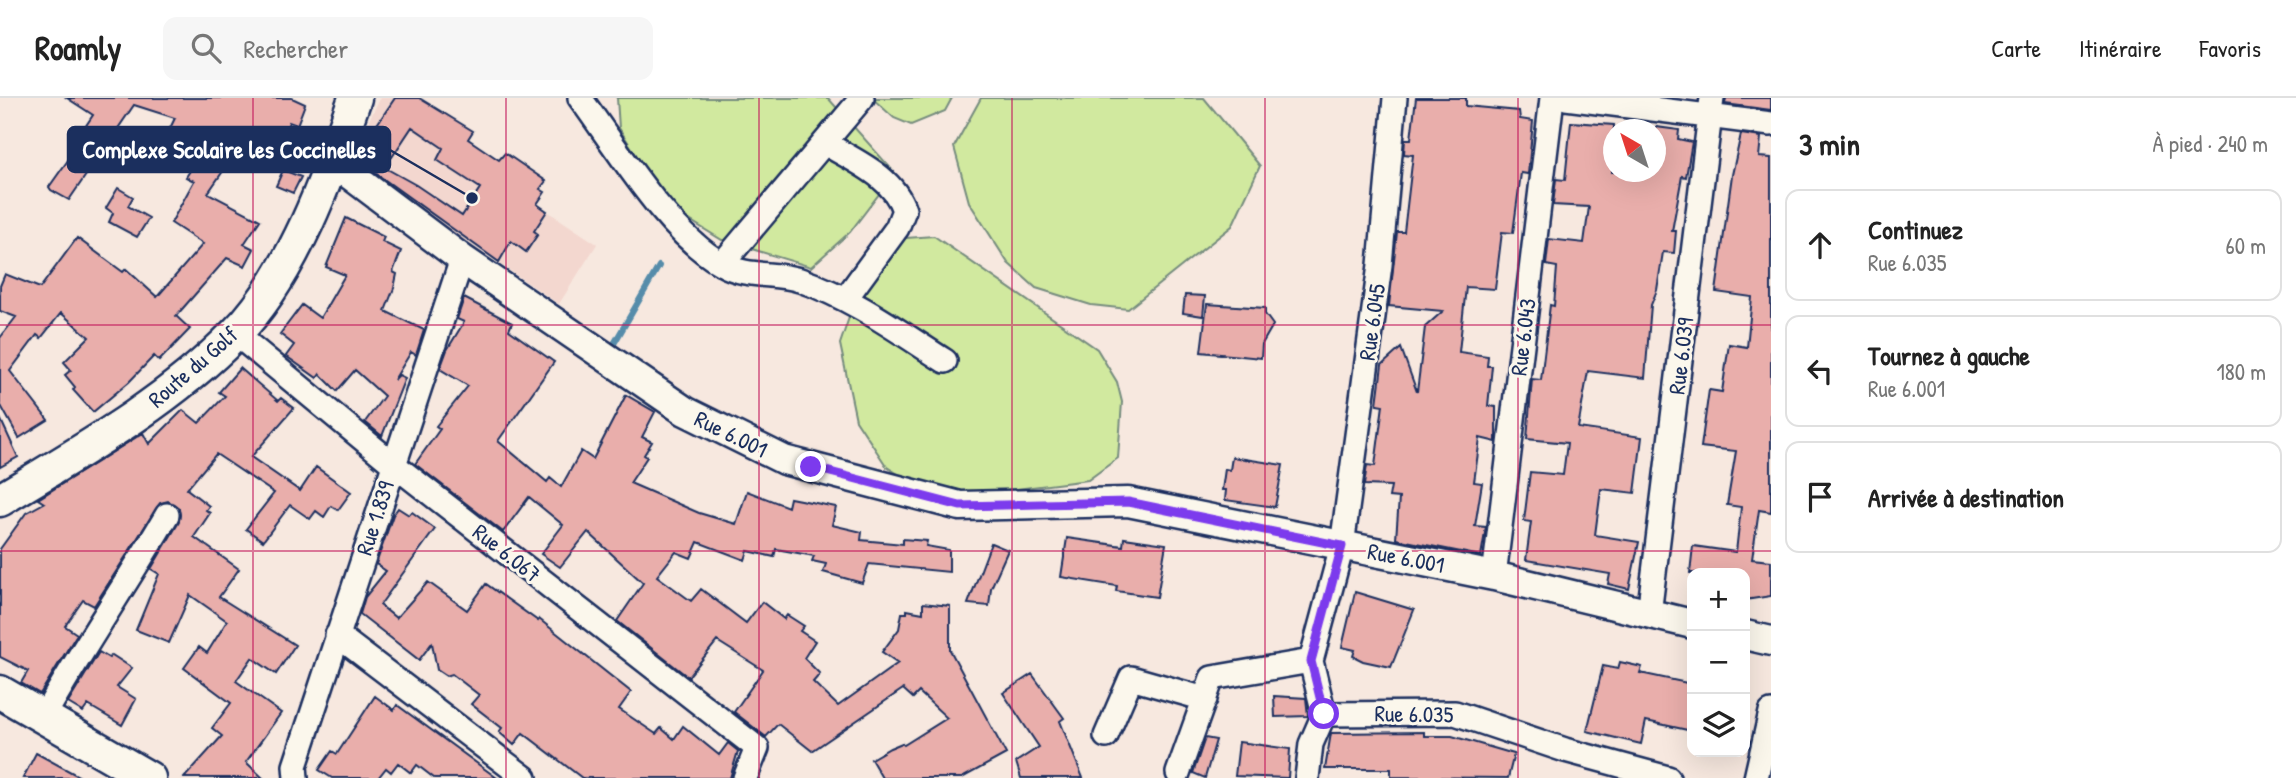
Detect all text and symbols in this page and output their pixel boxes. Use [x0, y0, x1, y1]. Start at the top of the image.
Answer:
search box [163, 17, 653, 80]
text: Roamly [35, 26, 121, 70]
icon: search [187, 29, 225, 67]
text: Rechercher [243, 31, 348, 66]
text: Carte [1991, 32, 2041, 64]
text: Itinéraire [2079, 32, 2161, 64]
text: Favoris [2199, 32, 2261, 64]
north arrow [1603, 119, 1666, 182]
text: 3 min [1799, 124, 1860, 164]
callout: Complexe Scolaire les Coccinelles [68, 127, 390, 172]
text: À pied · 240 m [2153, 128, 2268, 159]
text: Complexe Scolaire les Coccinelles [82, 133, 376, 166]
text: Continuez [1868, 212, 1963, 247]
icon: ahead [1801, 226, 1839, 264]
text: 60 m [2226, 230, 2266, 261]
text: Rue 6.035 [1868, 247, 1947, 278]
street label: Rue 6.045 [1351, 281, 1392, 362]
street label: Rue 6.043 [1502, 297, 1543, 377]
street label: Rue 6.039 [1660, 316, 1701, 396]
street label: Route du Golf [141, 319, 245, 414]
text: Tournez à gauche [1868, 338, 2030, 373]
icon: left [1801, 352, 1839, 390]
text: 180 m [2216, 356, 2266, 387]
text: Rue 6.001 [1868, 373, 1945, 404]
street label: Rue 6.001 [690, 403, 773, 464]
route end [795, 451, 826, 482]
street label: Rue 1.839 [348, 477, 401, 559]
icon: arrive [1801, 478, 1839, 516]
text: Arrivée à destination [1868, 480, 2064, 515]
street label: Rue 6.067 [467, 516, 548, 589]
street label: Rue 6.001 [1365, 535, 1447, 580]
map controls [1687, 568, 1750, 757]
button: + [1687, 568, 1750, 631]
button: − [1687, 631, 1750, 694]
button: layers [1687, 694, 1750, 757]
street label: Rue 6.035 [1374, 697, 1454, 730]
route start [1308, 698, 1339, 729]

